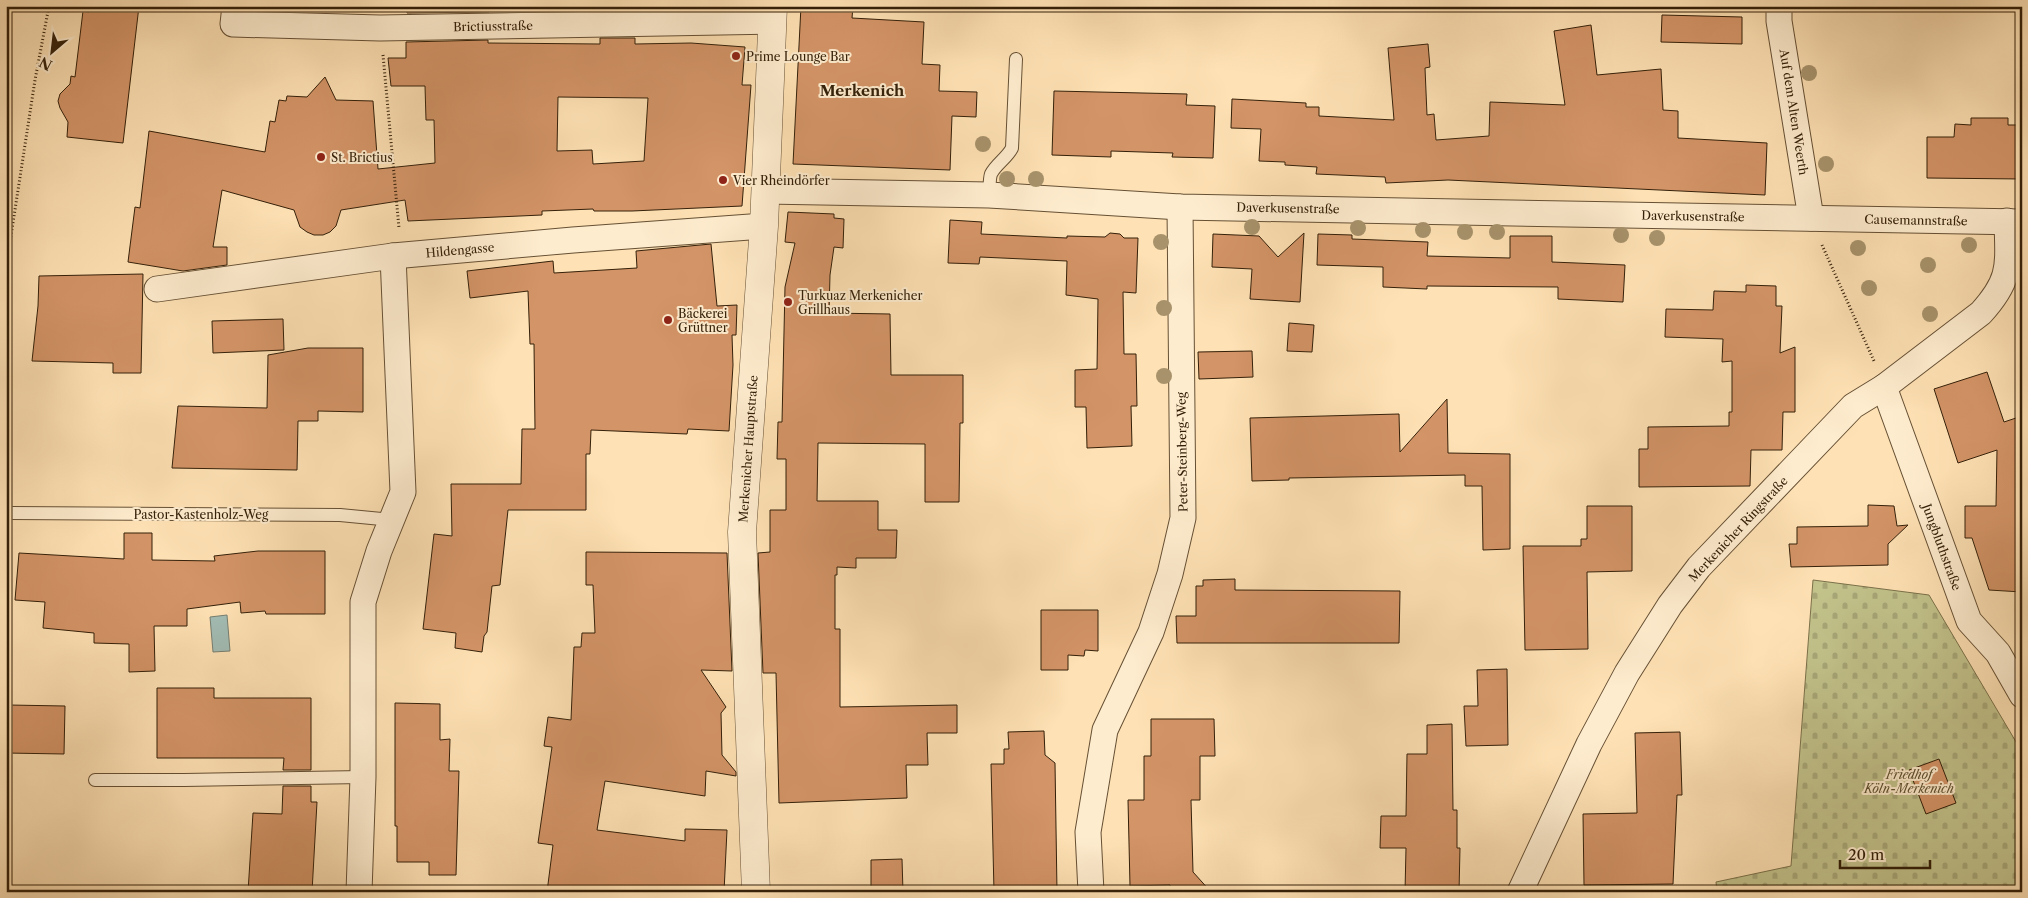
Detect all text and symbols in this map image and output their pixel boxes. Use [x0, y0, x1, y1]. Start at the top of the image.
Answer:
street label: Brictiusstraße [453, 18, 533, 34]
north arrow [28, 28, 78, 78]
street label: Auf dem Alten Weerth [1776, 47, 1811, 177]
place label: Prime Lounge Bar [746, 49, 850, 64]
marker: Prime Lounge Bar [730, 50, 742, 62]
text: N [36, 53, 55, 74]
district label: Merkenich [820, 81, 905, 100]
place label: St. Brictius [331, 150, 393, 165]
marker: St. Brictius [315, 151, 327, 163]
place label: Vier Rheindörfer [732, 173, 830, 188]
marker: Vier Rheindörfer [717, 174, 729, 186]
street label: Daverkusenstraße [1236, 200, 1340, 216]
street label: Daverkusenstraße [1641, 208, 1745, 224]
street label: Causemannstraße [1864, 212, 1968, 228]
street label: Hildengasse [425, 240, 495, 260]
place label: Turkuaz Merkenicher Grillhaus [798, 288, 923, 317]
marker: Turkuaz Merkenicher Grillhaus [782, 296, 794, 308]
place label: Bäckerei Grüttner [678, 306, 728, 335]
marker: Bäckerei Grüttner [662, 314, 674, 326]
street label: Merkenicher Hauptstraße [735, 374, 761, 523]
street label: Peter-Steinberg-Weg [1173, 391, 1191, 512]
street label: Merkenicher Ringstraße [1685, 473, 1791, 585]
street label: Jungbluthstraße [1919, 500, 1965, 593]
street label: Pastor-Kastenholz-Weg [134, 507, 269, 522]
park label: Friedhof Köln-Merkenich [1863, 767, 1954, 796]
scale bar [1840, 838, 1930, 870]
text: 20 m [1848, 845, 1884, 864]

